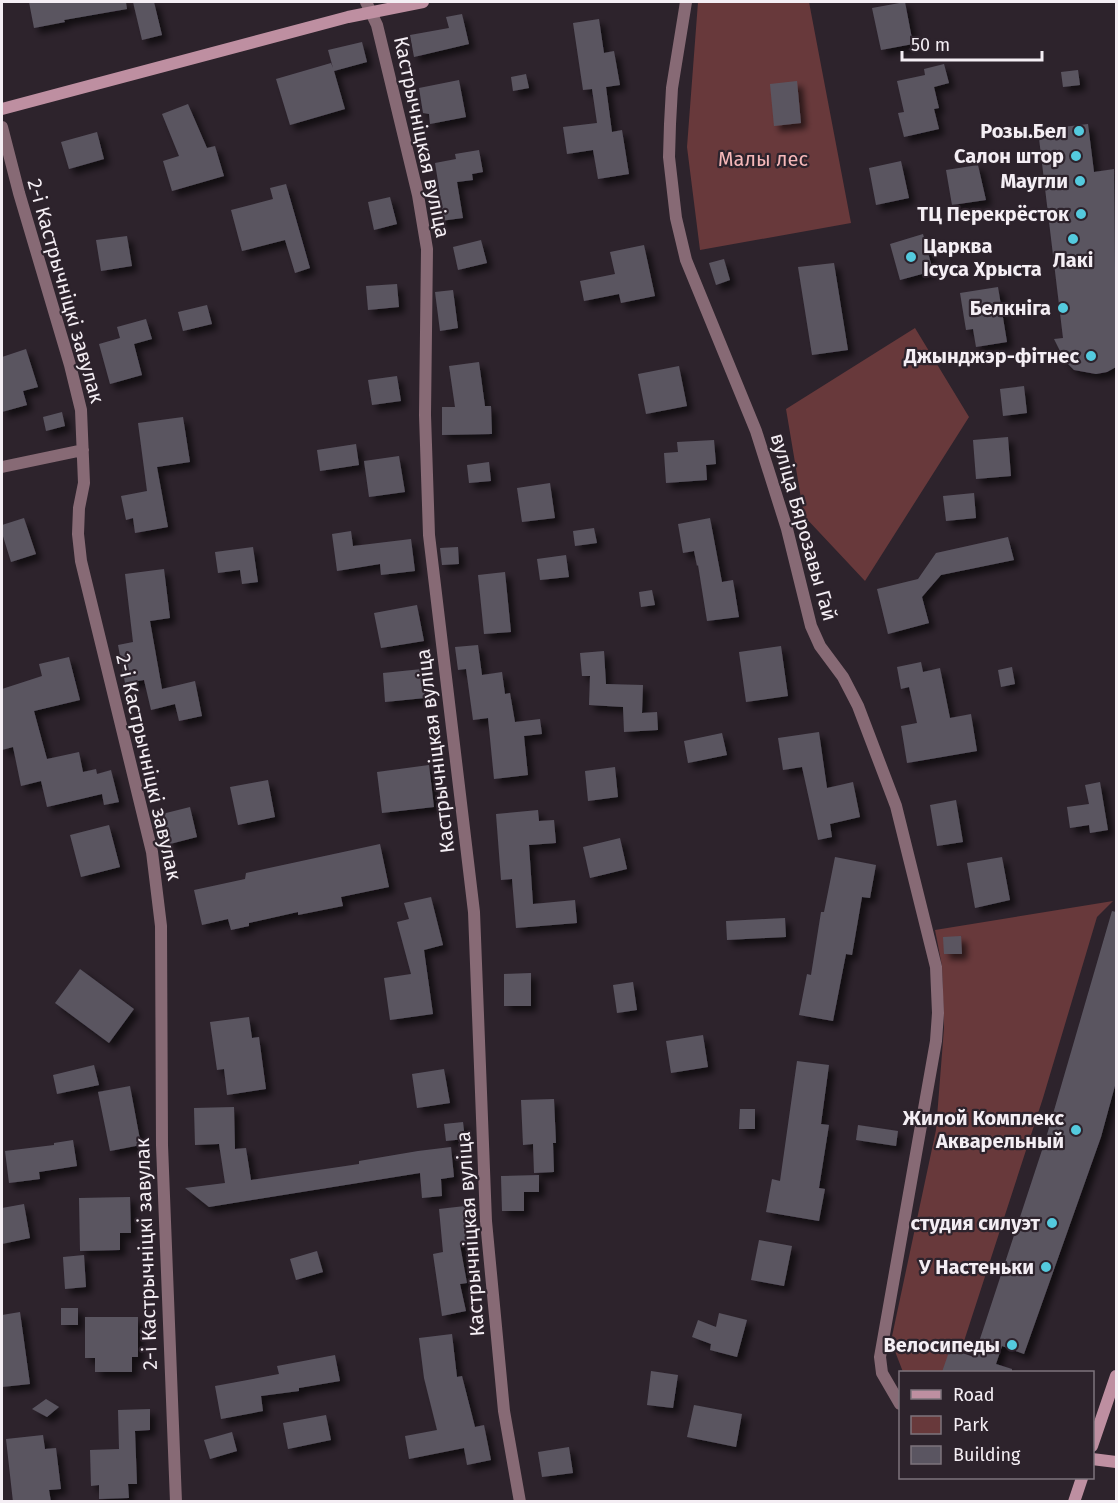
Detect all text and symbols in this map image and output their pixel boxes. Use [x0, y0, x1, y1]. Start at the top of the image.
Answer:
scale bar [902, 24, 1042, 62]
street label: Кастрычніцкая вуліца [389, 34, 455, 240]
text: 50 m [911, 34, 950, 56]
place label: Розы.Бел [980, 119, 1067, 143]
marker: Розы.Бел [1072, 124, 1086, 138]
place label: Салон штор [954, 144, 1064, 168]
park label: Малы лес [718, 147, 808, 171]
marker: Салон штор [1069, 149, 1083, 163]
place label: Маугли [1000, 169, 1068, 193]
marker: Маугли [1073, 174, 1087, 188]
street label: 2-і Кастрычніцкі завулак [22, 176, 110, 407]
place label: ТЦ Перекрёсток [917, 202, 1070, 226]
marker: ТЦ Перекрёсток [1074, 207, 1088, 221]
marker: Лакi [1066, 232, 1080, 246]
place label: Царква Ісуса Хрыста [923, 234, 1042, 281]
place label: Лакi [1053, 248, 1093, 272]
marker: Царква Ісуса Хрыста [904, 250, 918, 264]
place label: Белкніга [970, 296, 1051, 320]
marker: Белкніга [1056, 301, 1070, 315]
place label: Джынджэр-фітнес [903, 344, 1079, 368]
marker: Джынджэр-фітнес [1084, 349, 1098, 363]
street label: вуліца Бярозавы Гай [766, 430, 842, 624]
street label: Кастрычніцкая вуліца [411, 648, 459, 854]
street label: 2-і Кастрычніцкі завулак [111, 651, 187, 883]
place label: Жилой Комплекс Акварельный [902, 1106, 1064, 1153]
marker: Жилой Комплекс Акварельный [1069, 1123, 1083, 1137]
street label: Кастрычніцкая вуліца [451, 1131, 489, 1337]
street label: 2-і Кастрычніцкі завулак [130, 1137, 162, 1370]
place label: студия силуэт [911, 1211, 1041, 1235]
marker: студия силуэт [1045, 1216, 1059, 1230]
place label: У Настеньки [918, 1255, 1034, 1279]
marker: У Настеньки [1039, 1260, 1053, 1274]
place label: Велосипеды [884, 1333, 1000, 1357]
marker: Велосипеды [1005, 1338, 1019, 1352]
legend [899, 1371, 1094, 1479]
text: Road [953, 1384, 995, 1406]
text: Park [953, 1414, 989, 1436]
text: Building [953, 1444, 1021, 1466]

